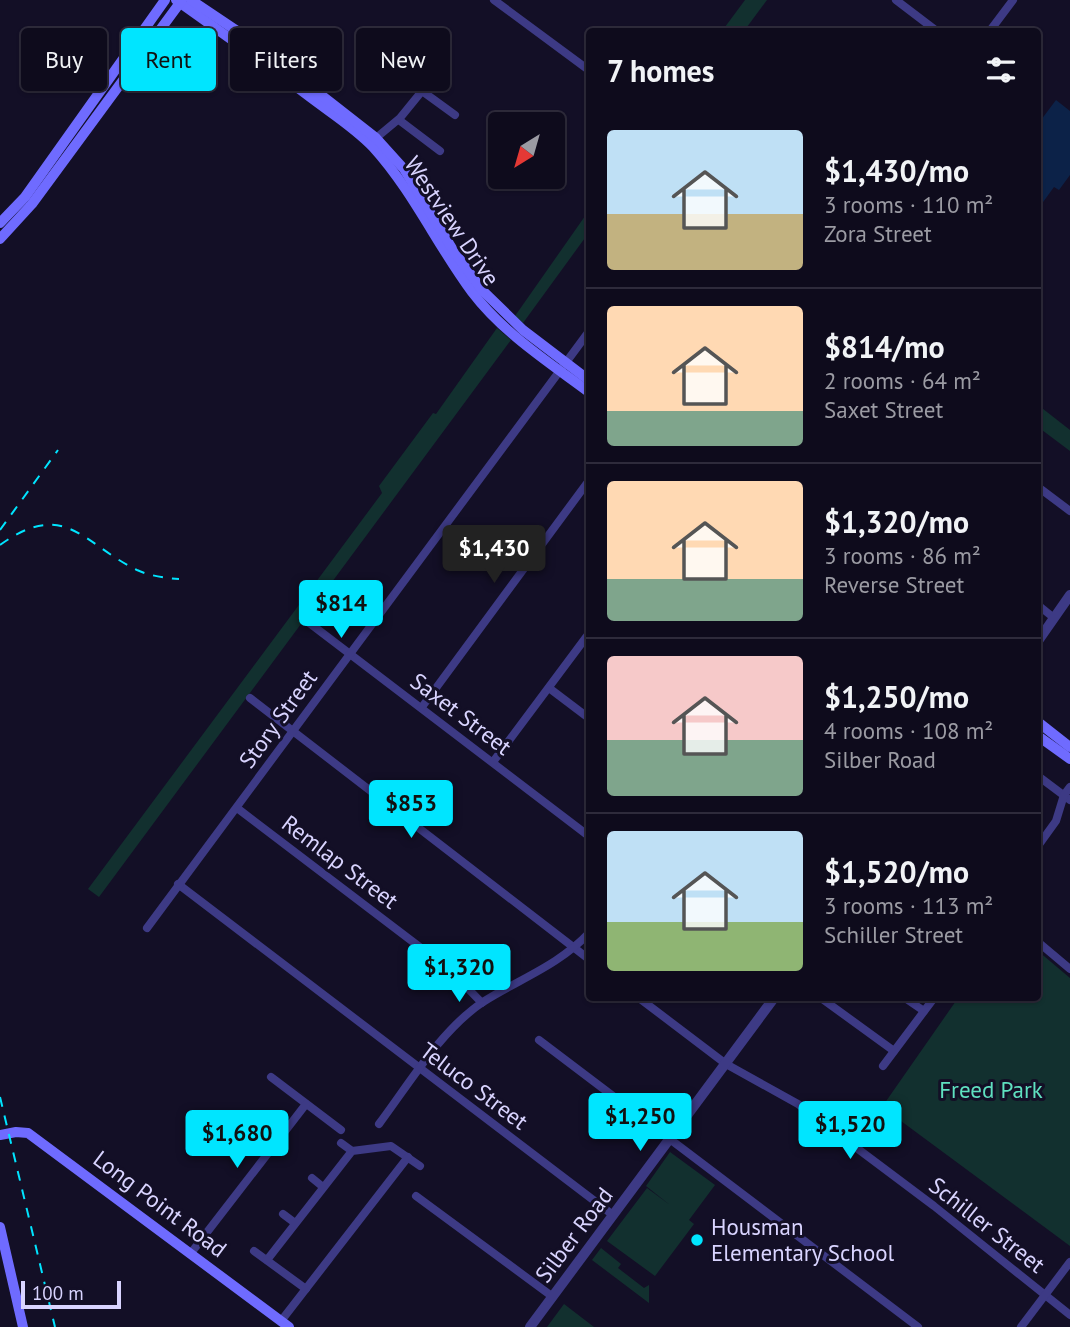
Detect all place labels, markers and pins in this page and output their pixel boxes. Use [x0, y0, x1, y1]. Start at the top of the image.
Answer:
pin: $1,430 [437, 526, 551, 585]
pin: $814 [300, 580, 382, 640]
pin: $853 [370, 780, 452, 840]
pin: $1,320 [402, 944, 516, 1004]
pin: $1,250 [583, 1094, 697, 1153]
pin: $1,520 [793, 1102, 907, 1161]
pin: $1,680 [180, 1110, 294, 1170]
place label: Housman Elementary School [711, 1212, 895, 1267]
marker: Housman Elementary School [689, 1232, 705, 1248]

